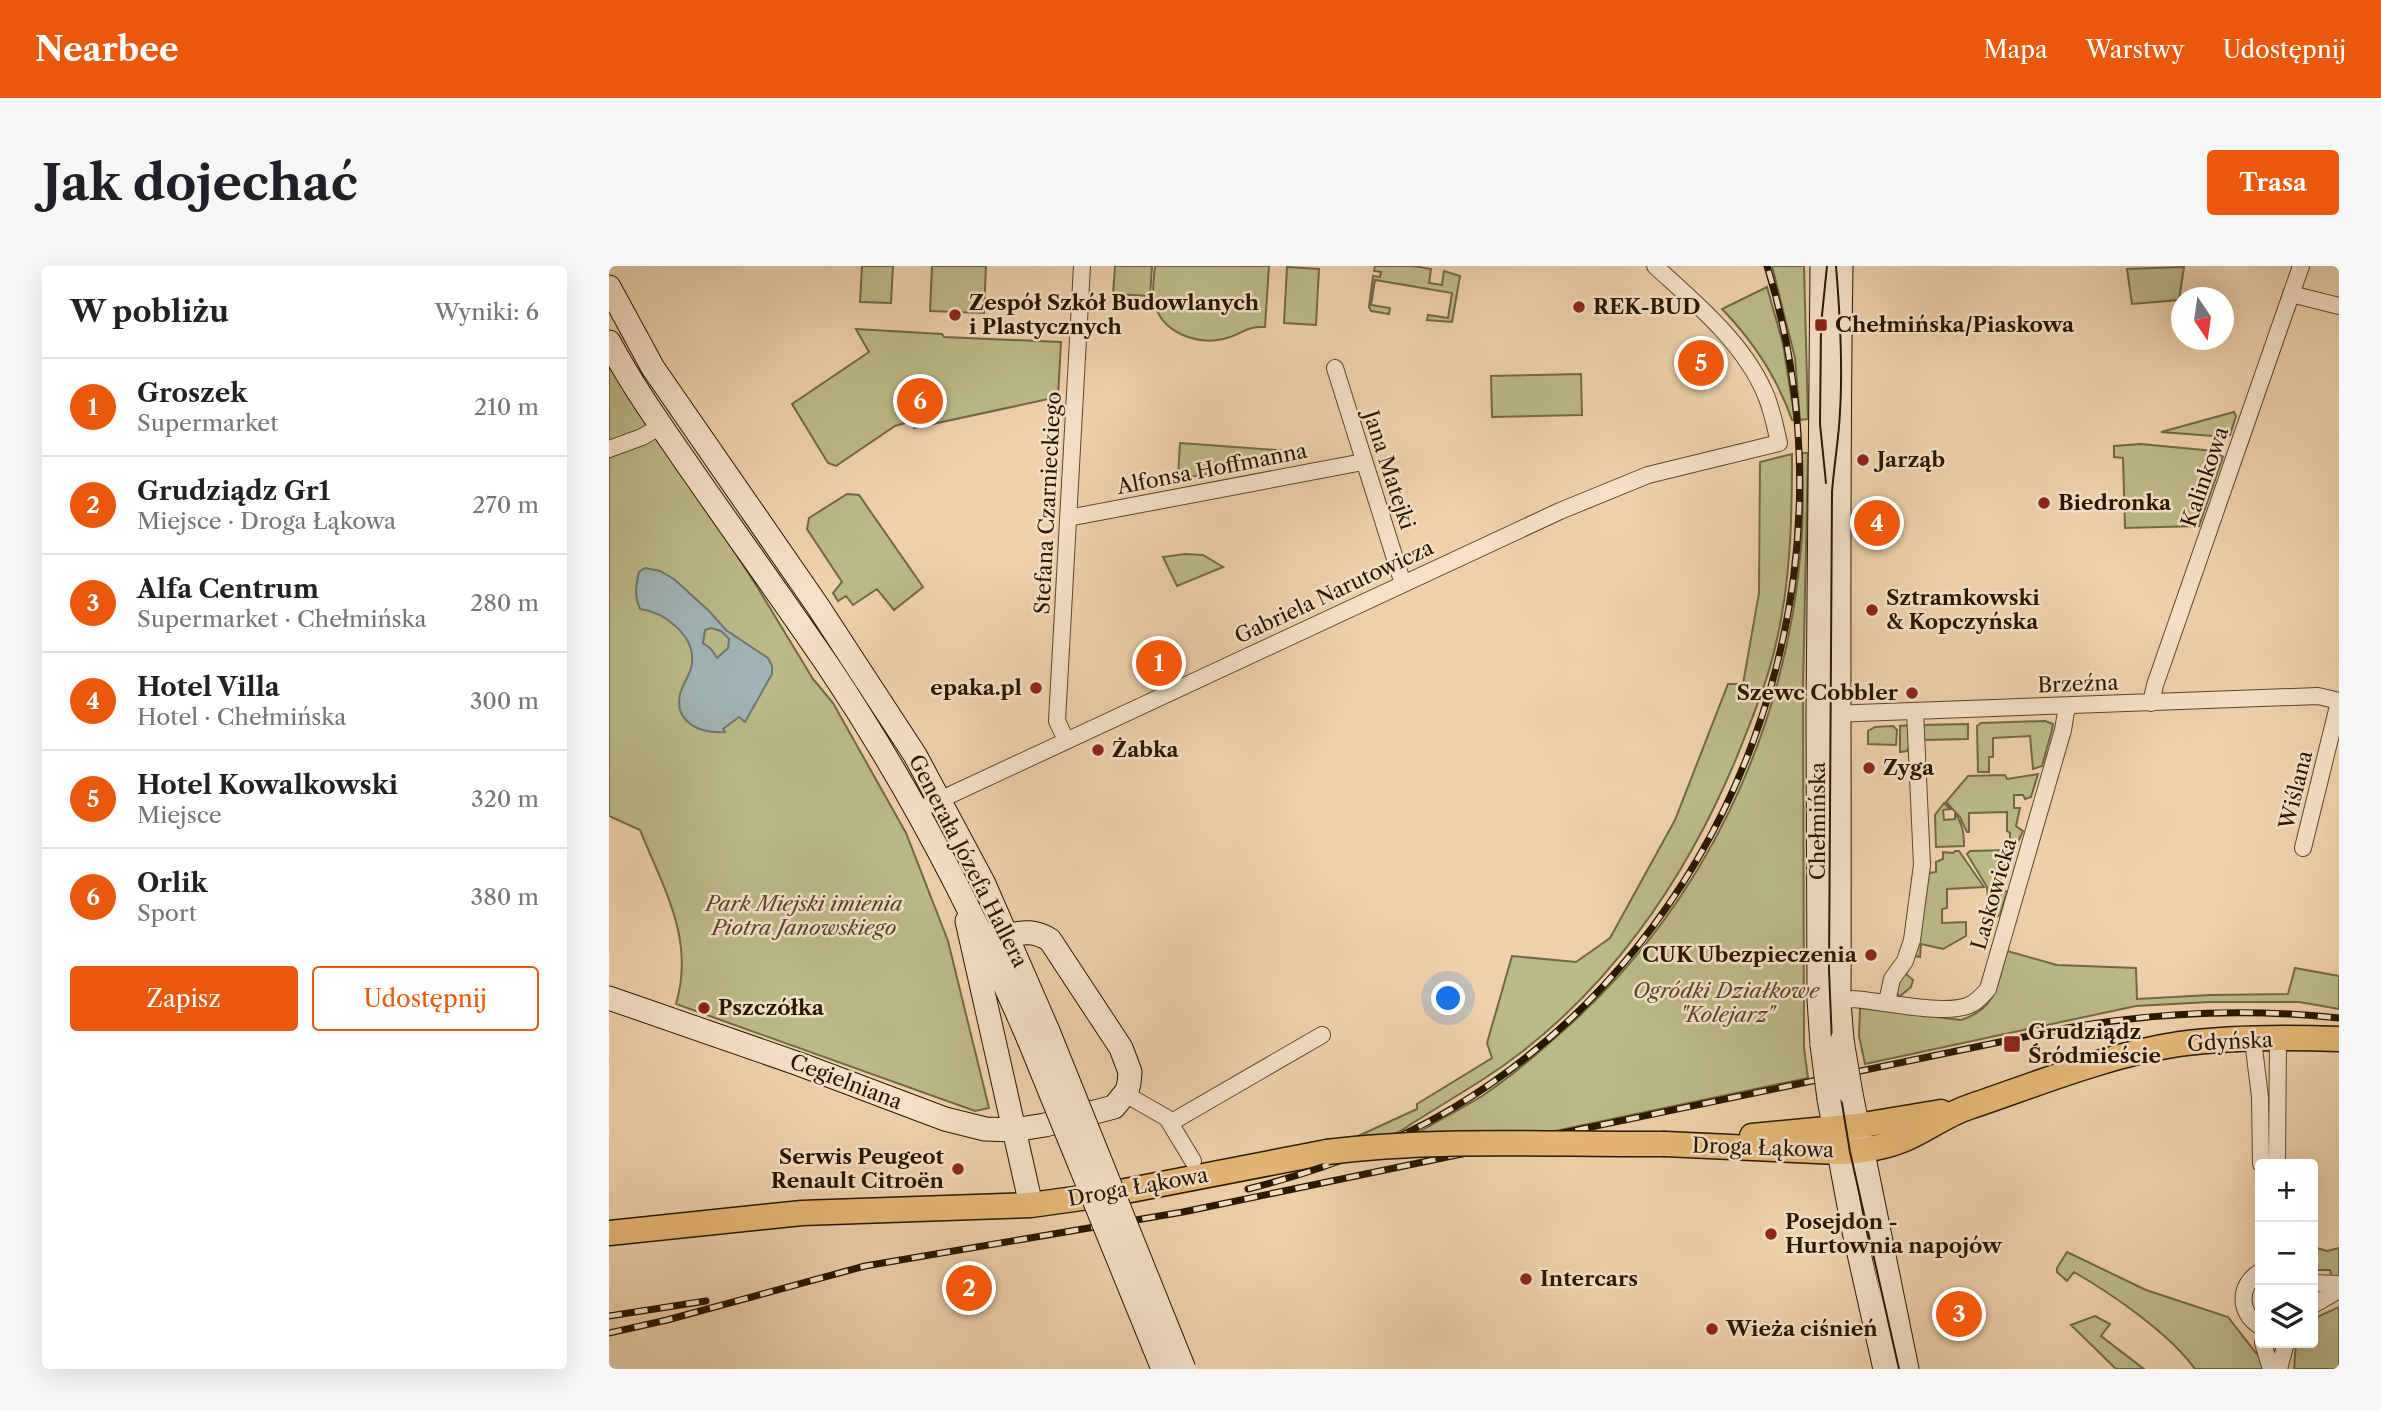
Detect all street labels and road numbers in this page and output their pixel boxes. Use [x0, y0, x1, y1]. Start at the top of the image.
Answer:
street label: Stefana Czarnieckiego [1029, 391, 1066, 615]
street label: Jana Matejki [1358, 404, 1420, 532]
street label: Kalinkowa [2176, 422, 2234, 530]
street label: Alfonsa Hoffmanna [1114, 438, 1310, 499]
street label: Gabriela Narutowicza [1230, 534, 1438, 649]
street label: Brzeźna [2037, 670, 2120, 697]
street label: Wiślana [2273, 747, 2318, 833]
street label: Generała Józefa Hallera [904, 750, 1034, 972]
street label: Chełmińska [1805, 761, 1830, 880]
street label: Laskowicka [1966, 834, 2022, 953]
street label: Gdyńska [2186, 1027, 2275, 1056]
street label: Cegielniana [786, 1049, 907, 1115]
street label: Droga Łąkowa [1691, 1133, 1835, 1163]
street label: Droga Łąkowa [1066, 1162, 1211, 1211]

